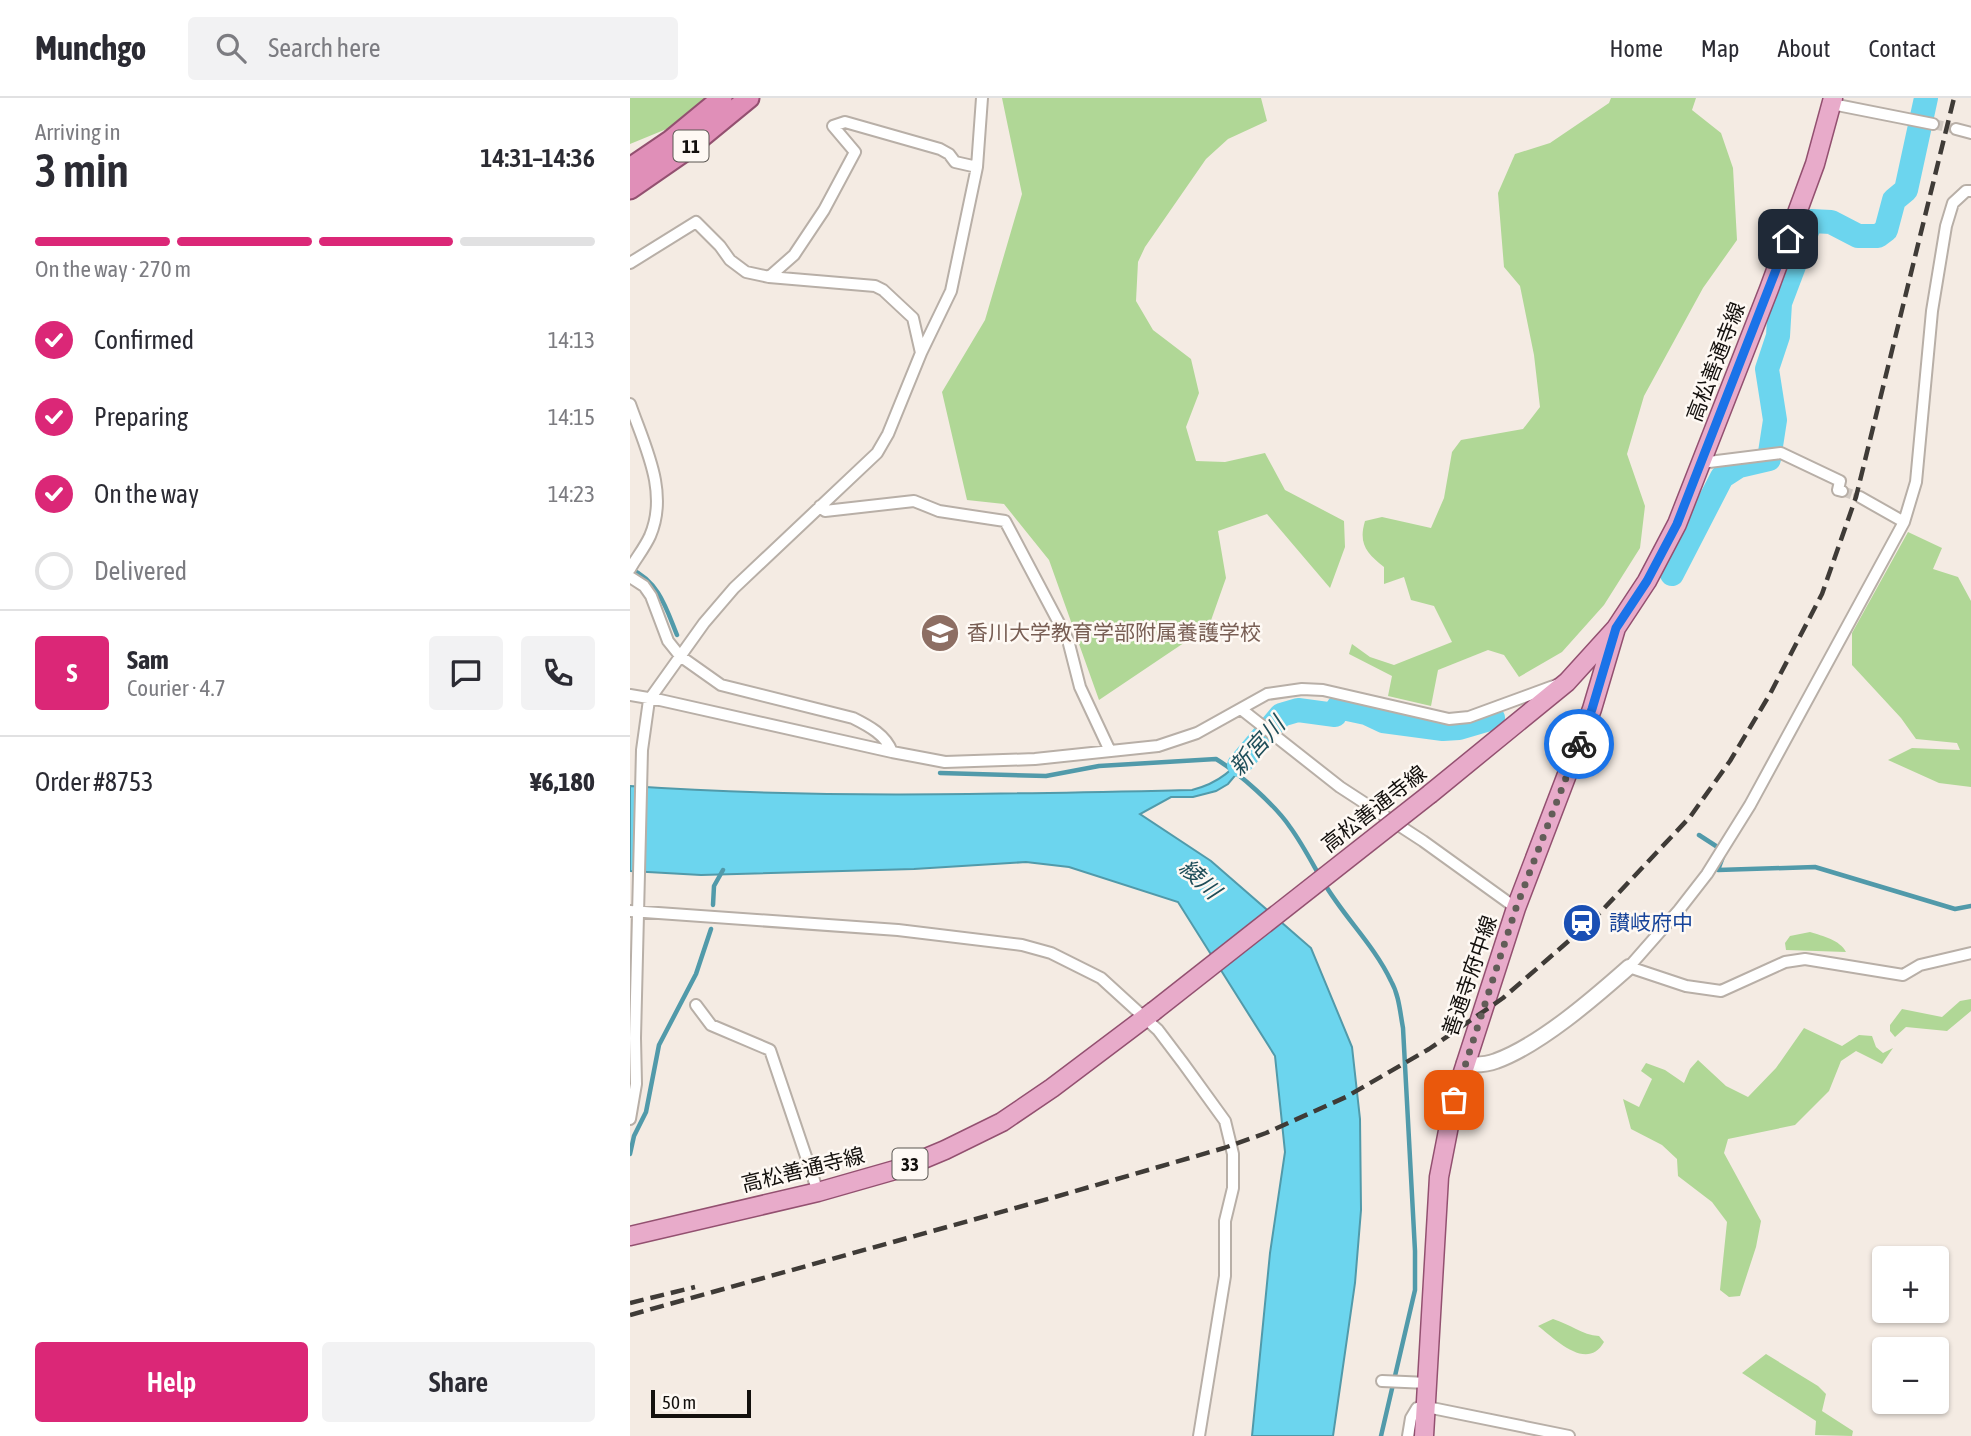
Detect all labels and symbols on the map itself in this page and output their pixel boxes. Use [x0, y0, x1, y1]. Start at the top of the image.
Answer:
road number: 11 [673, 130, 708, 162]
pin [1758, 209, 1818, 269]
street label: 高松善通寺線 [1681, 299, 1749, 425]
school or university icon: 香川大学教育学部附属養護学校 [919, 612, 961, 654]
place label: 香川大学教育学部附属養護学校 [967, 620, 1261, 644]
water label: 新宮川 [1224, 709, 1292, 780]
courier [1544, 709, 1614, 779]
street label: 高松善通寺線 [1316, 760, 1430, 856]
water label: 綾川 [1174, 854, 1228, 906]
station icon: 讃岐府中 [1561, 902, 1603, 944]
place label: 讃岐府中 [1609, 910, 1693, 934]
street label: 善通寺府中線 [1437, 912, 1501, 1039]
pin [1424, 1070, 1484, 1130]
street label: 高松善通寺線 [739, 1142, 867, 1196]
road number: 33 [892, 1148, 928, 1180]
scale bar [651, 1387, 751, 1419]

